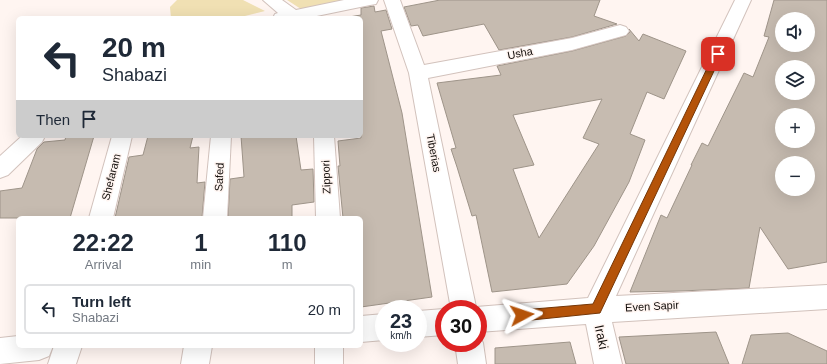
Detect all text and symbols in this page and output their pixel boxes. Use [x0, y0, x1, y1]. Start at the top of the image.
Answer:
map controls [775, 12, 815, 196]
button: sound [775, 12, 815, 52]
icon: left [36, 32, 88, 84]
text: 20 m [102, 32, 166, 63]
pin [701, 37, 735, 71]
icon: arrive [707, 43, 729, 65]
street label: Usha [506, 44, 535, 61]
button: layers [775, 60, 815, 100]
text: Shabazi [102, 65, 167, 85]
icon: arrive [78, 108, 100, 130]
button: + [775, 108, 815, 148]
text: Then [36, 111, 70, 128]
street label: Tiberias [424, 133, 444, 174]
street label: Shefaram [99, 152, 123, 202]
button: − [775, 156, 815, 196]
street label: Zippori [319, 160, 333, 194]
street label: Safed [212, 162, 226, 192]
text: 22:22 [72, 229, 134, 256]
text: 1 [194, 229, 208, 256]
text: 110 [268, 229, 307, 256]
text: Arrival [85, 257, 122, 272]
text: min [190, 257, 211, 272]
text: m [282, 257, 293, 272]
text: Turn left [72, 293, 131, 310]
position arrow [501, 294, 543, 336]
icon: left [38, 298, 60, 320]
street label: Even Sapir [625, 299, 680, 313]
speed limit sign: 30 [435, 300, 487, 352]
text: 20 m [308, 301, 341, 318]
text: Shabazi [72, 310, 119, 325]
text: 23 [390, 310, 412, 332]
street label: Iraki [592, 324, 611, 351]
text: km/h [390, 330, 412, 341]

